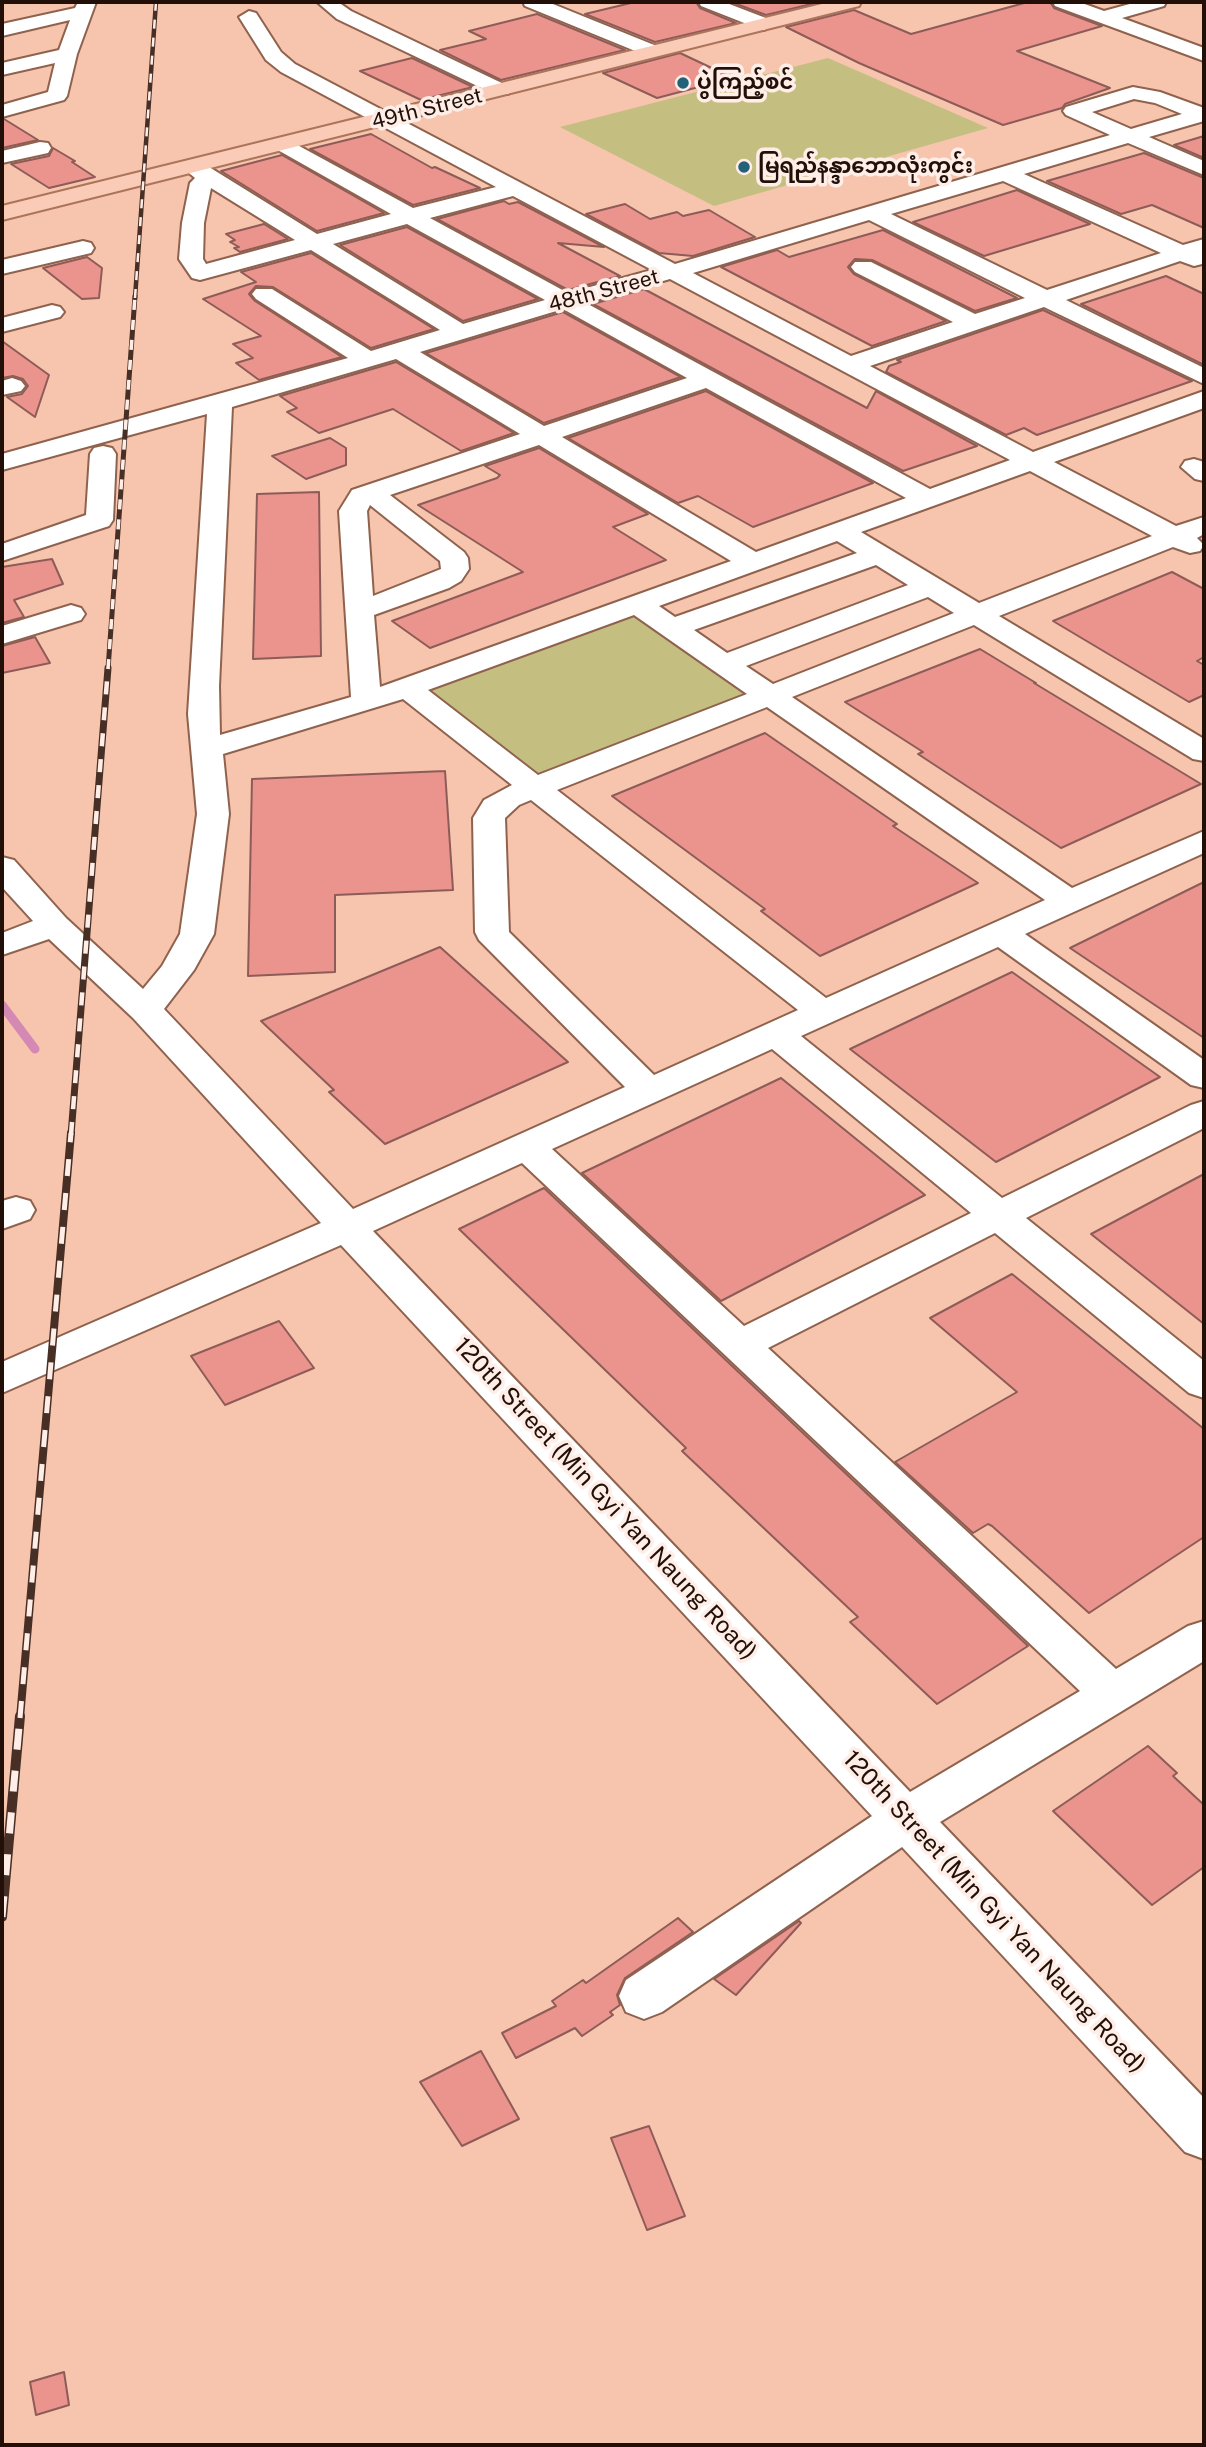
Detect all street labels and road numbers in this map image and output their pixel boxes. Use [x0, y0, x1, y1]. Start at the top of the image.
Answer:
street label: 49th Street [369, 83, 485, 135]
street label: 48th Street [546, 264, 662, 318]
street label: 120th Street (Min Gyi Yan Naung Road) [448, 1332, 762, 1666]
street label: 120th Street (Min Gyi Yan Naung Road) [837, 1745, 1151, 2079]

